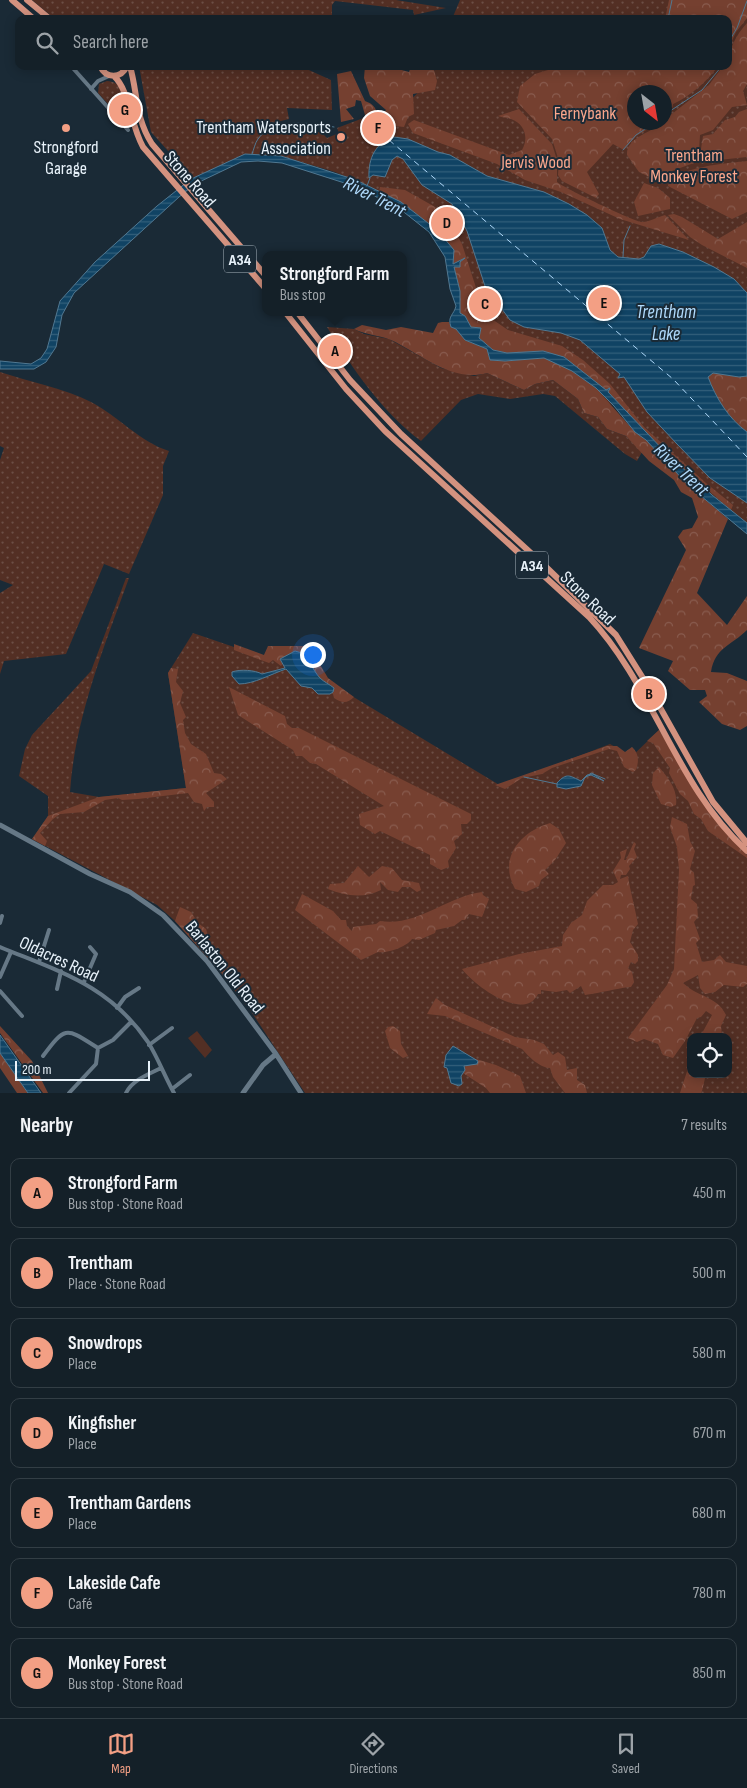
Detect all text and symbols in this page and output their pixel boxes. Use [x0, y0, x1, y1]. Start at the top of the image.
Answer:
search box [15, 15, 732, 70]
icon: search [33, 29, 61, 57]
text: Search here [73, 31, 149, 54]
north arrow [627, 85, 672, 130]
pin: G [109, 91, 141, 129]
park label: Fernybank [554, 103, 616, 124]
pin: F [362, 109, 394, 147]
place label: Trentham Watersports Association [196, 117, 331, 159]
marker: Strongford Garage [60, 122, 72, 134]
marker: Trentham Watersports Association [335, 131, 347, 143]
place label: Strongford Garage [33, 137, 99, 179]
park label: Trentham Monkey Forest [650, 145, 738, 187]
street label: Stone Road [159, 147, 220, 212]
park label: Jervis Wood [500, 152, 571, 173]
water label: River Trent [339, 172, 411, 223]
pin: D [431, 204, 463, 242]
road number: A34 [224, 245, 256, 272]
popup [262, 251, 407, 316]
text: Strongford Farm [280, 263, 389, 286]
pin: E [588, 284, 620, 322]
pin: C [469, 285, 501, 323]
text: Bus stop [280, 286, 326, 305]
water label: Trentham Lake [636, 301, 696, 346]
pin: A [319, 332, 351, 370]
water label: River Trent [649, 439, 714, 502]
road number: A34 [516, 552, 548, 578]
street label: Stone Road [556, 567, 620, 630]
your location [300, 642, 326, 668]
pin: B [633, 675, 665, 713]
street label: Barlaston Old Road [181, 917, 268, 1018]
street label: Oldacres Road [16, 932, 102, 987]
map controls [687, 1033, 732, 1078]
button: locate [687, 1033, 732, 1078]
scale bar [15, 1058, 150, 1081]
text: 200 m [22, 1061, 51, 1078]
text: Nearby [20, 1113, 73, 1138]
text: 7 results [681, 1116, 727, 1135]
text: Strongford Farm [68, 1172, 178, 1195]
text: A [33, 1184, 41, 1203]
text: 450 m [693, 1184, 726, 1203]
text: Bus stop · Stone Road [68, 1195, 183, 1214]
text: Trentham [68, 1252, 133, 1275]
text: B [33, 1264, 41, 1283]
text: 500 m [692, 1264, 726, 1283]
text: Place · Stone Road [68, 1275, 166, 1294]
text: Snowdrops [68, 1332, 142, 1355]
text: C [33, 1344, 41, 1363]
text: 580 m [693, 1344, 726, 1363]
text: Place [68, 1355, 97, 1374]
text: Kingfisher [68, 1412, 136, 1435]
text: D [33, 1424, 41, 1443]
text: 670 m [693, 1424, 726, 1443]
text: Place [68, 1435, 97, 1454]
text: Trentham Gardens [68, 1492, 191, 1515]
text: E [34, 1504, 40, 1523]
text: 680 m [692, 1504, 726, 1523]
text: Place [68, 1515, 97, 1534]
text: Lakeside Cafe [68, 1572, 161, 1595]
text: F [34, 1584, 40, 1603]
text: 780 m [693, 1584, 726, 1603]
text: Café [68, 1595, 92, 1614]
text: Monkey Forest [68, 1652, 166, 1675]
text: G [33, 1664, 41, 1683]
text: 850 m [693, 1664, 726, 1683]
text: Bus stop · Stone Road [68, 1675, 183, 1694]
tab: Map [107, 1730, 135, 1777]
tab: Directions [349, 1730, 398, 1777]
tab: Saved [612, 1730, 640, 1777]

